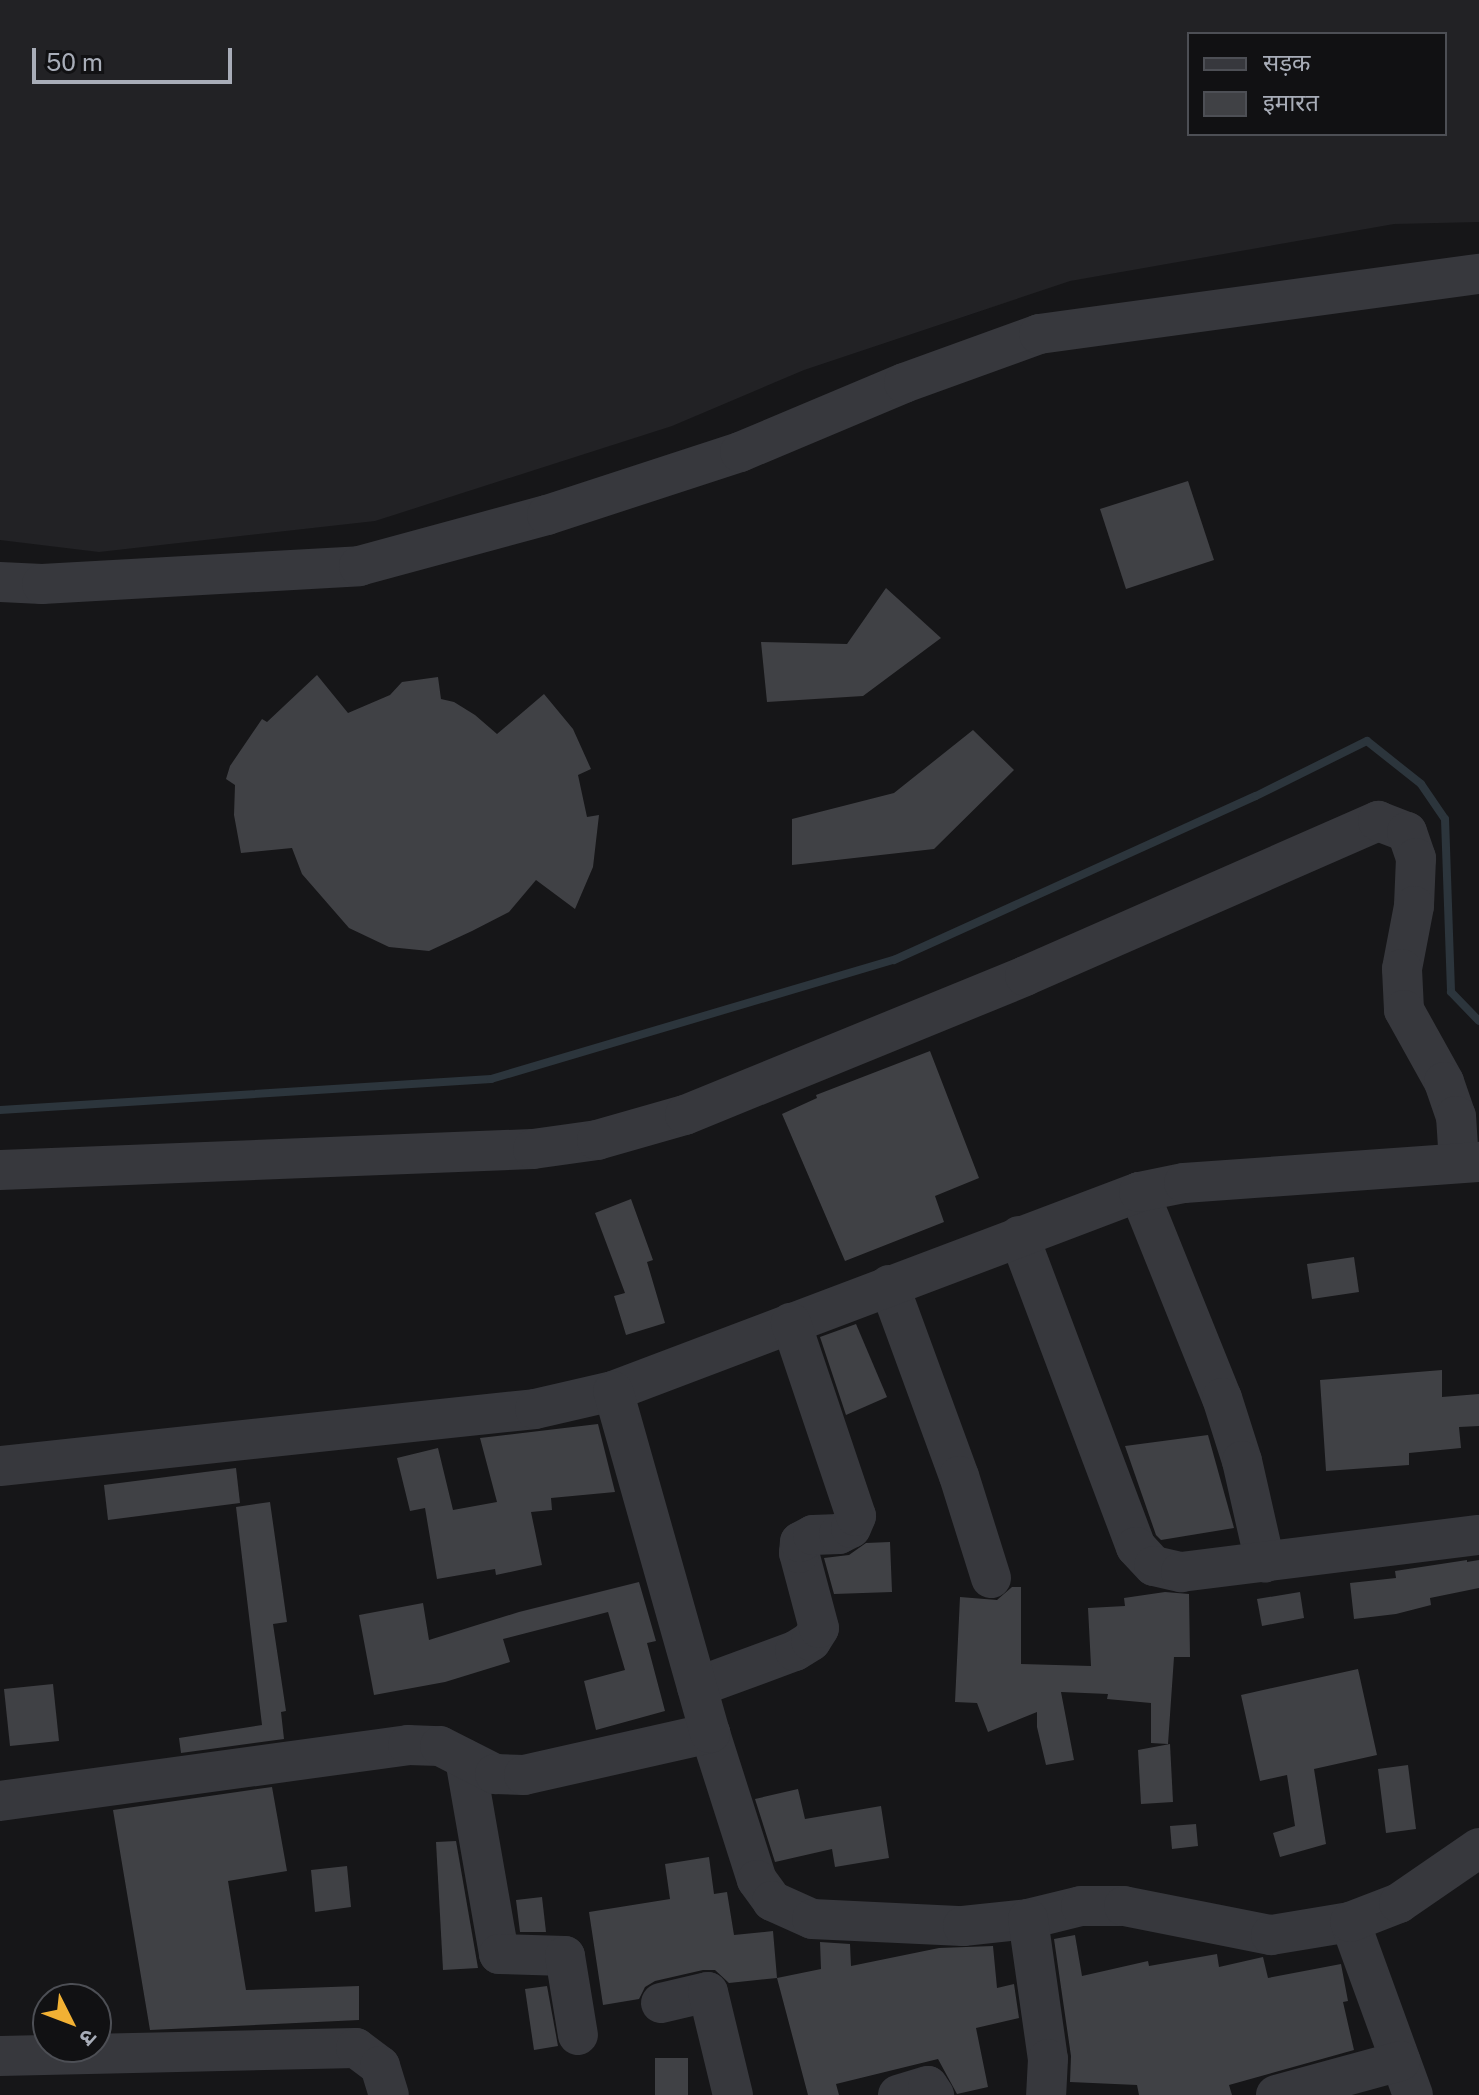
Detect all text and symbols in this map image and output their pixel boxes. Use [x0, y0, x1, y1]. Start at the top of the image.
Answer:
scale bar [36, 32, 236, 82]
legend [1187, 32, 1447, 136]
text: 50 m [46, 48, 103, 76]
text: सड़क [1263, 48, 1311, 76]
text: इमारत [1263, 88, 1319, 116]
north arrow [32, 1983, 112, 2063]
text: उ [74, 2024, 102, 2051]

